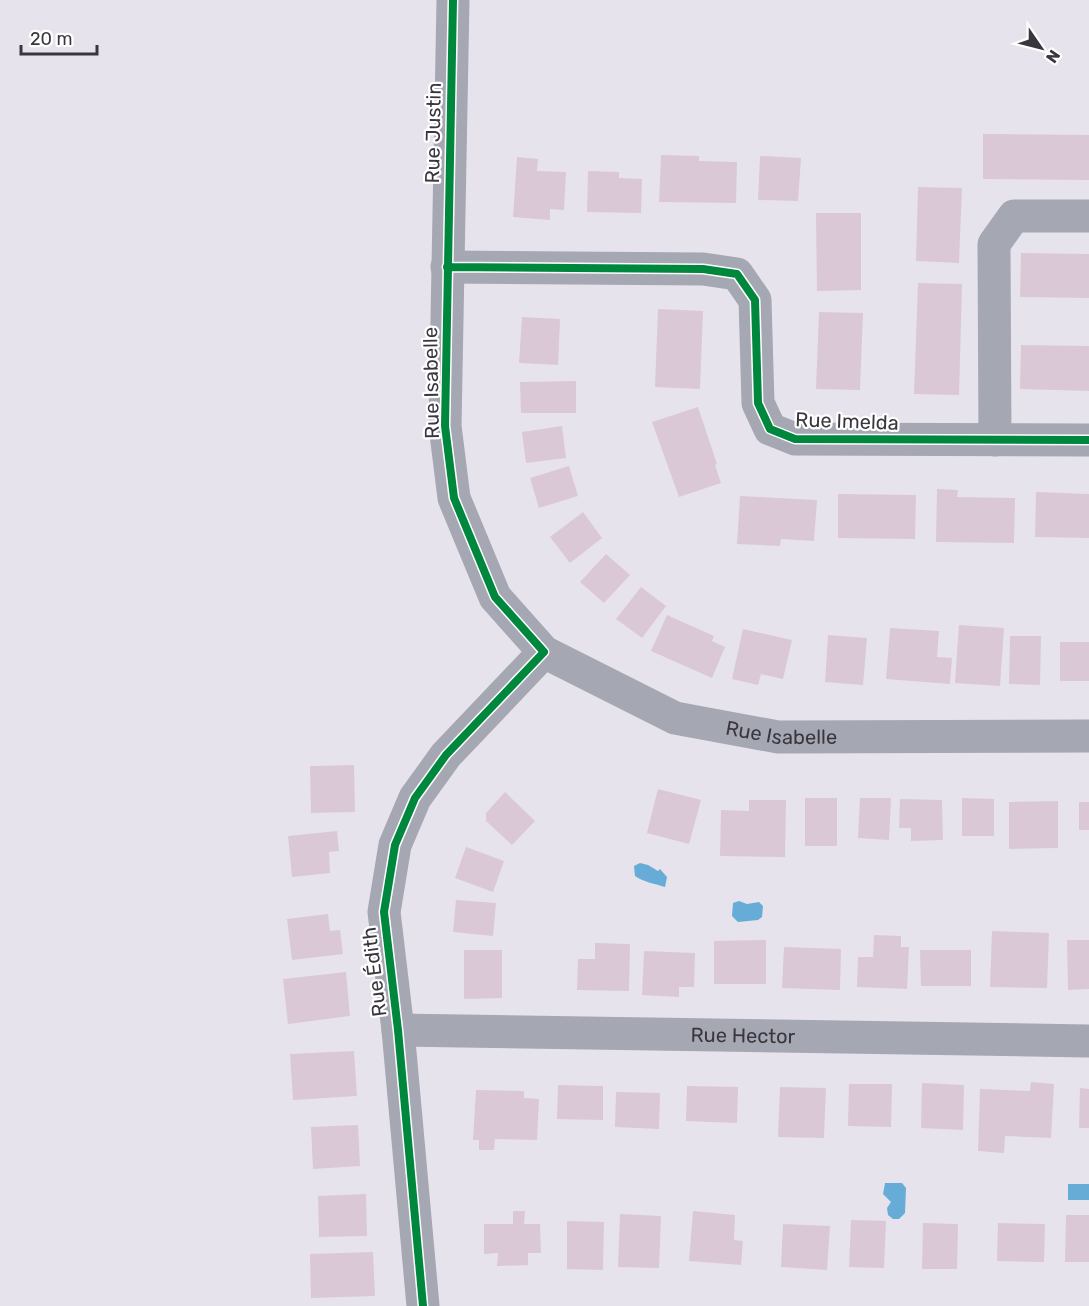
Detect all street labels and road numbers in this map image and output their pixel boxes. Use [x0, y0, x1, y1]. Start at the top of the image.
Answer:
street label: Rue Justin [420, 82, 446, 184]
street label: Rue Isabelle [418, 327, 444, 439]
street label: Rue Imelda [795, 407, 899, 435]
street label: Rue Isabelle [724, 716, 837, 750]
street label: Rue Édith [357, 926, 391, 1018]
street label: Rue Hector [690, 1023, 796, 1048]

